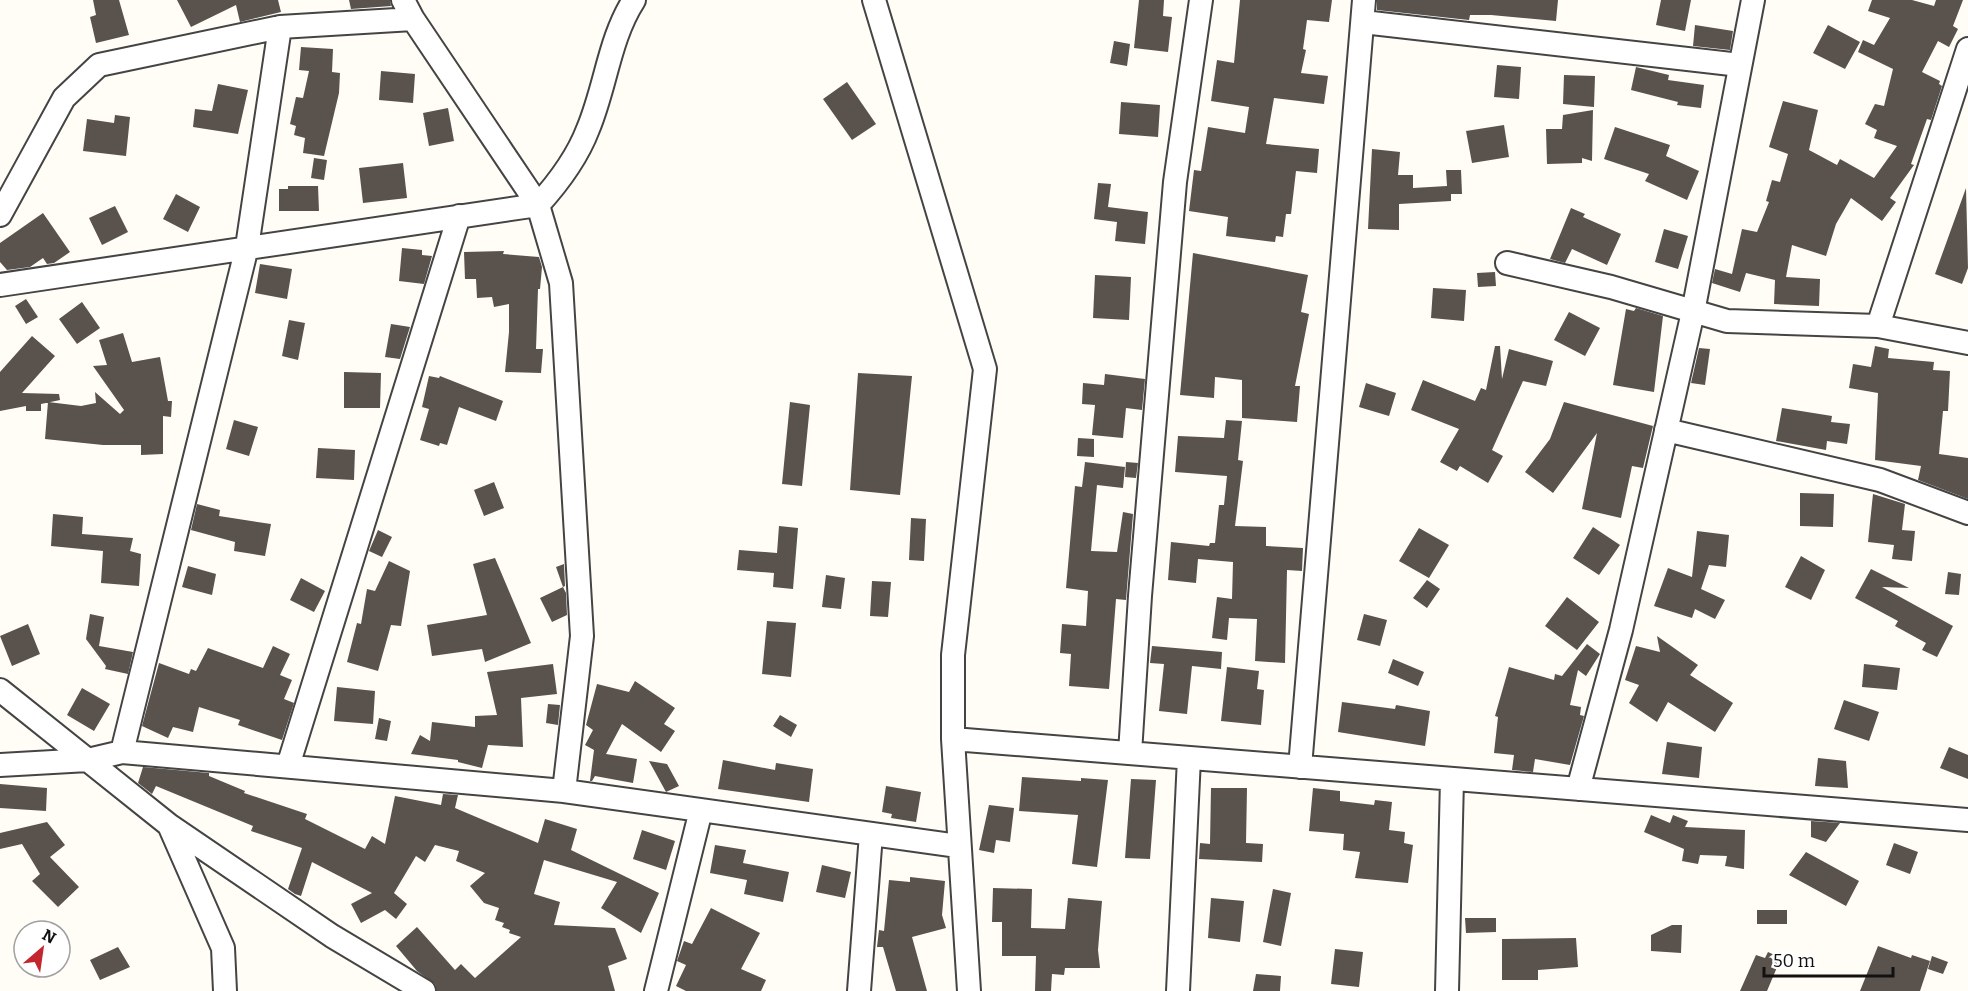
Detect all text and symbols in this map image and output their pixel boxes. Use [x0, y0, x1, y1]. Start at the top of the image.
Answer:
north arrow [12, 919, 72, 979]
text: N [39, 925, 59, 948]
scale bar [1764, 940, 1893, 978]
text: 50 m [1773, 950, 1815, 972]

